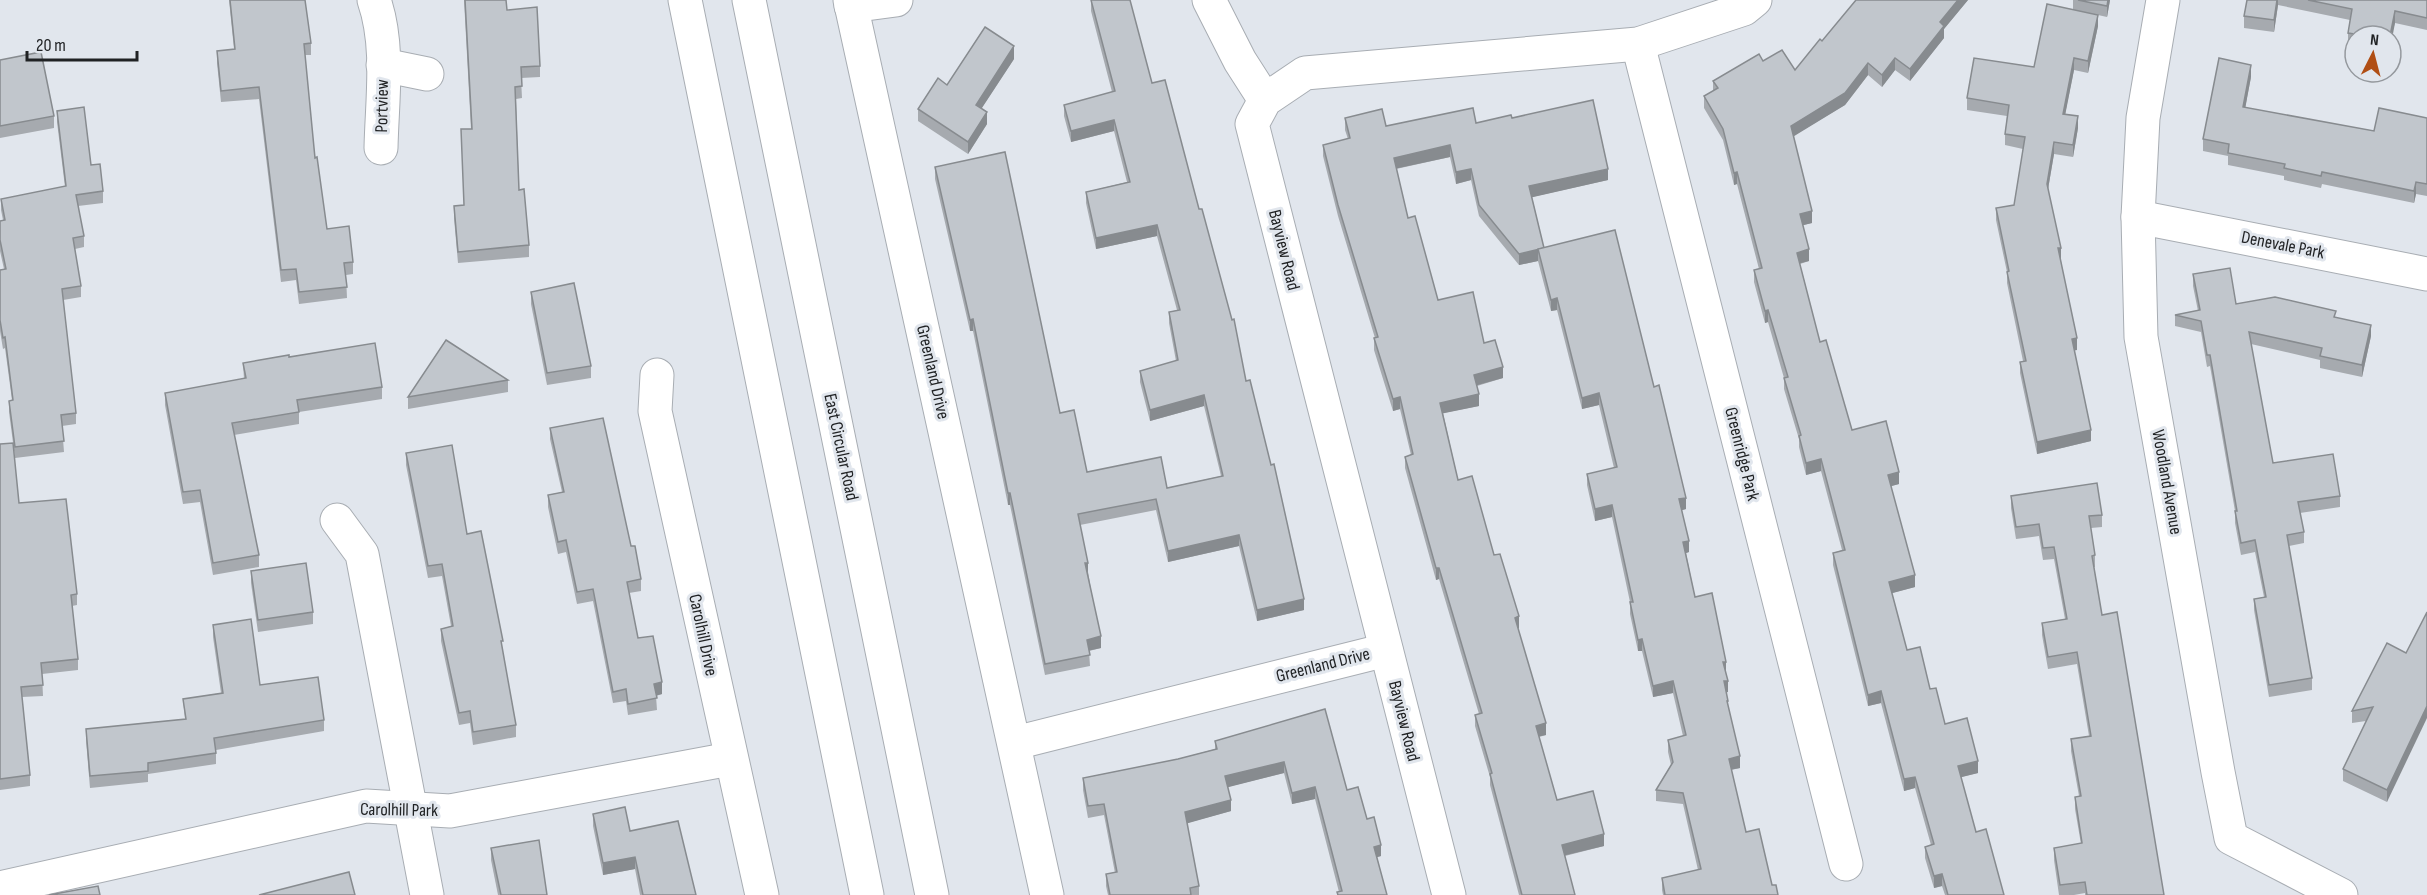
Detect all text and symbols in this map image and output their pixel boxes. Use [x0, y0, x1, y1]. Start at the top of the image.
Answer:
scale bar [27, 24, 136, 62]
north arrow [2343, 24, 2403, 84]
text: N [2369, 31, 2380, 50]
text: 20 m [36, 35, 66, 56]
street label: Portview [371, 79, 393, 133]
street label: Bayview Road [1264, 208, 1304, 292]
street label: Denevale Park [2240, 227, 2327, 263]
street label: Greenland Drive [912, 323, 954, 421]
street label: East Circular Road [819, 392, 863, 502]
street label: Greenridge Park [1720, 405, 1764, 503]
street label: Woodland Avenue [2147, 428, 2187, 536]
street label: Carolhill Drive [684, 592, 722, 678]
street label: Greenland Drive [1274, 643, 1372, 687]
street label: Bayview Road [1384, 679, 1424, 763]
street label: Carolhill Park [360, 799, 438, 821]

